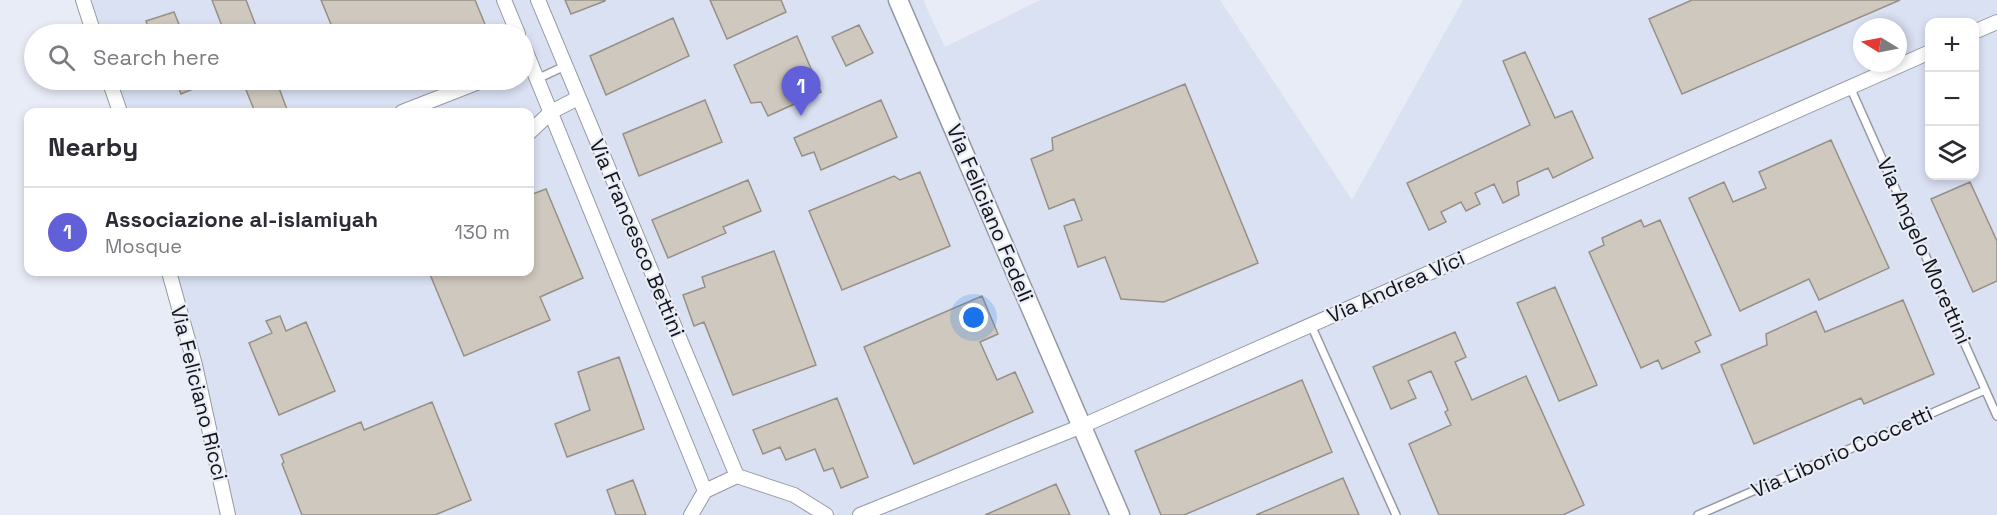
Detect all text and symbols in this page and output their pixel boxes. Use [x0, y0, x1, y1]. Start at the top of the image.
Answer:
north arrow [1853, 18, 1907, 72]
map controls [1925, 18, 1979, 180]
button: + [1925, 18, 1979, 72]
search box [24, 24, 534, 90]
icon: search [45, 41, 78, 74]
text: Search here [93, 43, 220, 71]
pin: 1 [782, 66, 820, 116]
button: − [1925, 72, 1979, 126]
street label: Via Feliciano Fedeli [941, 120, 1040, 306]
button: layers [1925, 126, 1979, 180]
text: Nearby [48, 130, 138, 164]
street label: Via Francesco Bettini [584, 135, 691, 341]
street label: Via Angelo Morettini [1871, 153, 1978, 348]
text: Associazione al-islamiyah [105, 205, 378, 233]
text: 1 [63, 219, 72, 245]
text: 130 m [454, 219, 510, 245]
text: Mosque [105, 233, 182, 259]
street label: Via Andrea Vici [1323, 244, 1469, 329]
street label: Via Feliciano Ricci [165, 303, 234, 483]
your location [959, 303, 988, 332]
street label: Via Liborio Coccetti [1747, 399, 1937, 504]

